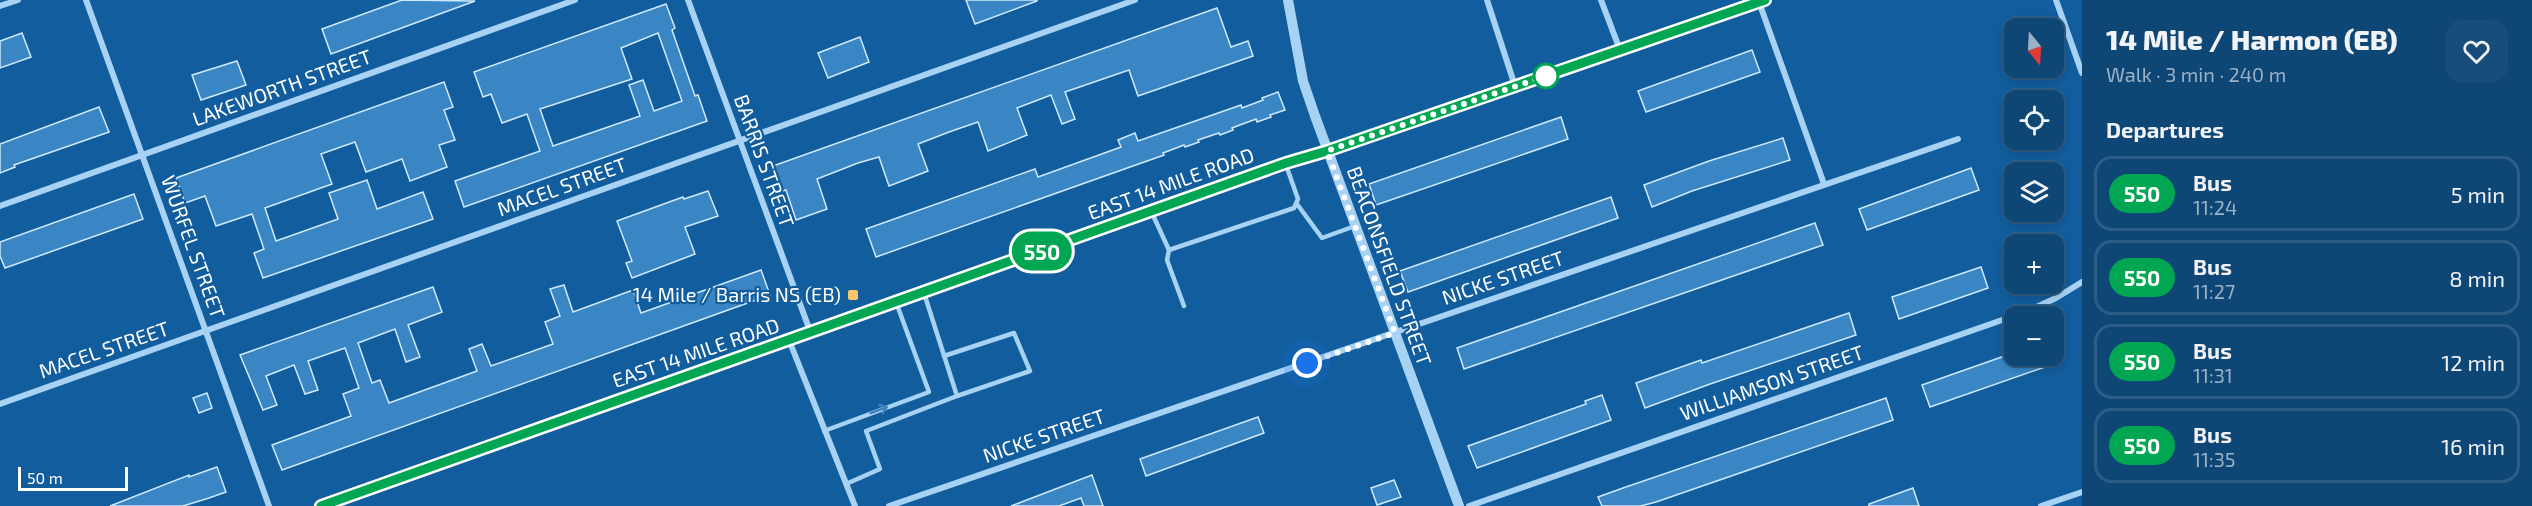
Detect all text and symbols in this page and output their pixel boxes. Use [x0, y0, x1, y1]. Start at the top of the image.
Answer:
north arrow [2004, 18, 2064, 78]
map controls [2004, 18, 2064, 366]
button: heart [2445, 20, 2508, 83]
text: 14 Mile / Harmon (EB) [2106, 22, 2398, 56]
street label: LAKEWORTH STREET [189, 43, 375, 131]
text: Walk · 3 min · 240 m [2106, 62, 2286, 86]
unlabelled marker [1533, 63, 1559, 89]
button: locate [2004, 90, 2064, 150]
street label: BARRIS STREET [730, 91, 800, 231]
text: Departures [2106, 116, 2224, 142]
street label: EAST 14 MILE ROAD [1084, 142, 1257, 224]
street label: MACEL STREET [494, 151, 630, 221]
button: layers [2004, 162, 2064, 222]
street label: BEACONSFIELD STREET [1343, 163, 1437, 369]
text: Bus [2193, 169, 2232, 195]
street label: WURFEL STREET [157, 172, 231, 322]
text: 550 [2124, 181, 2160, 206]
text: 5 min [2451, 181, 2505, 207]
text: 11:24 [2193, 195, 2237, 219]
line badge: 550 [1008, 232, 1076, 270]
button: + [2004, 234, 2064, 294]
text: 550 [1024, 239, 1060, 264]
street label: NICKE STREET [1439, 245, 1567, 309]
text: Bus [2193, 253, 2232, 279]
text: 550 [2124, 265, 2160, 290]
text: 8 min [2449, 265, 2505, 291]
text: 11:27 [2193, 279, 2235, 303]
place label: 14 Mile / Barris NS (EB) [633, 282, 841, 306]
marker: 14 Mile / Barris NS (EB) [846, 288, 860, 302]
button: − [2004, 306, 2064, 366]
street label: EAST 14 MILE ROAD [609, 312, 782, 392]
street label: MACEL STREET [35, 315, 172, 383]
text: Bus [2193, 337, 2232, 363]
street label: WILLIAMSON STREET [1677, 339, 1867, 425]
your location [1292, 348, 1322, 378]
text: 550 [2124, 349, 2160, 374]
text: 12 min [2441, 349, 2505, 375]
text: 11:31 [2193, 363, 2233, 387]
street label: NICKE STREET [980, 403, 1108, 467]
one-way arrow [869, 404, 888, 415]
text: Bus [2193, 421, 2232, 447]
text: 550 [2124, 433, 2160, 458]
text: 16 min [2441, 433, 2505, 459]
text: 11:35 [2193, 447, 2235, 471]
scale bar [18, 464, 128, 492]
text: 50 m [27, 468, 63, 487]

